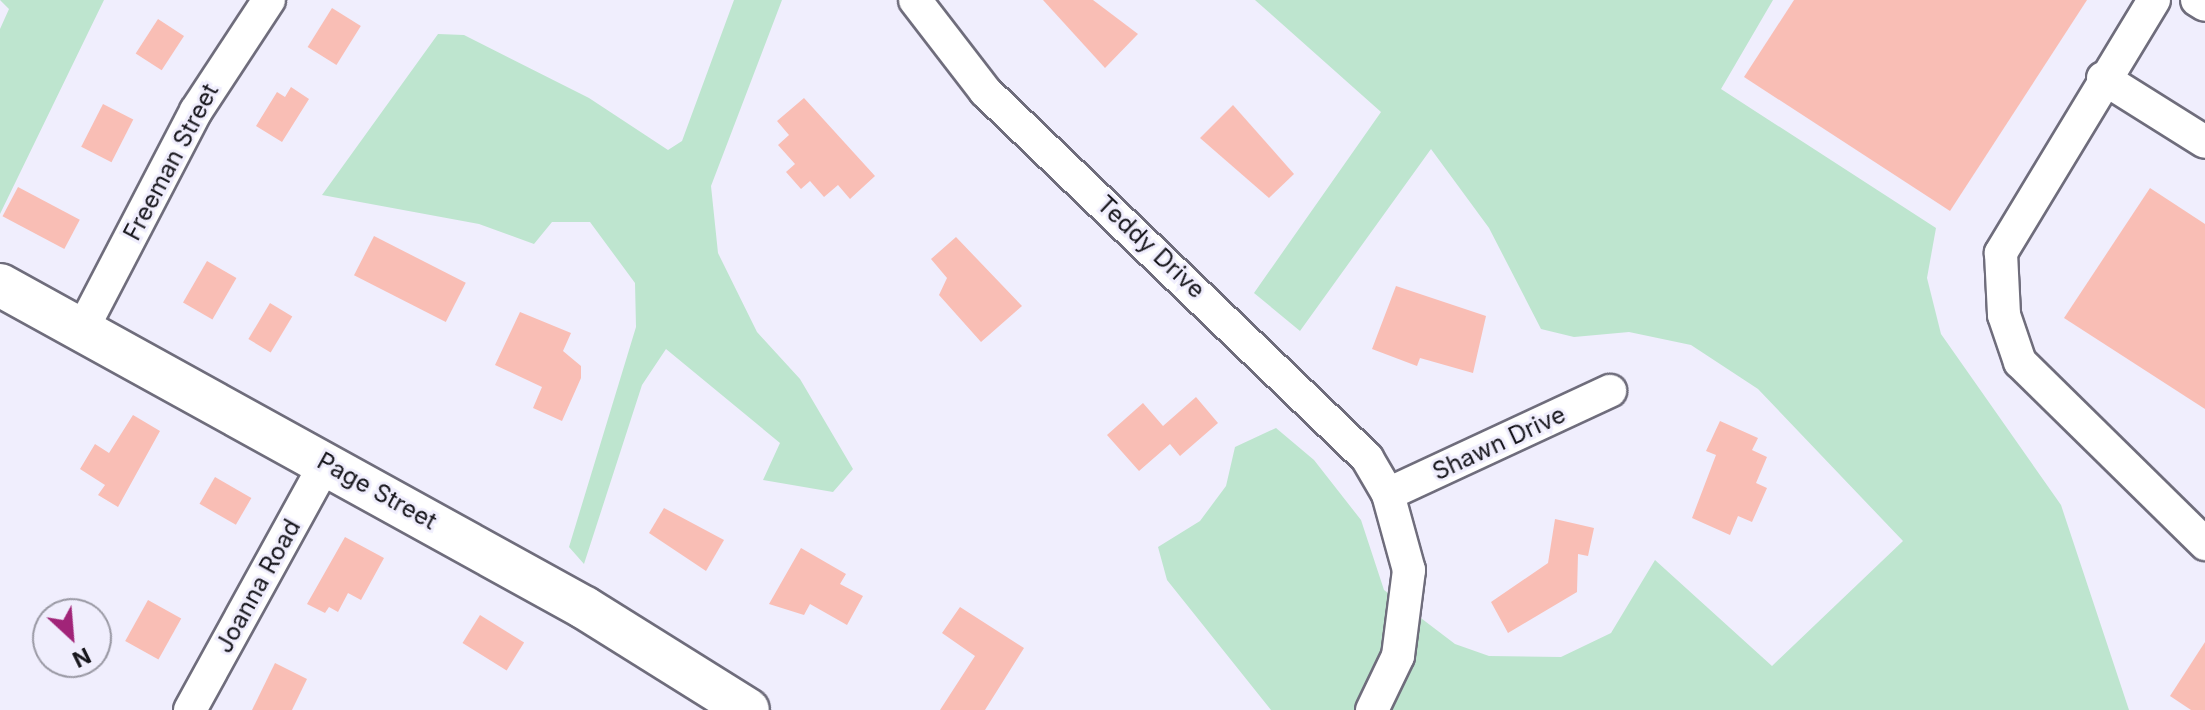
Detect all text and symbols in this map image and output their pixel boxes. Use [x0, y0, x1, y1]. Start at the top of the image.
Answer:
street label: Freeman Street [118, 79, 224, 245]
street label: Teddy Drive [1091, 190, 1211, 304]
street label: Shawn Drive [1428, 400, 1570, 486]
street label: Page Street [312, 446, 442, 536]
street label: Joanna Road [209, 514, 307, 658]
north arrow [32, 598, 112, 678]
text: N [68, 642, 95, 673]

